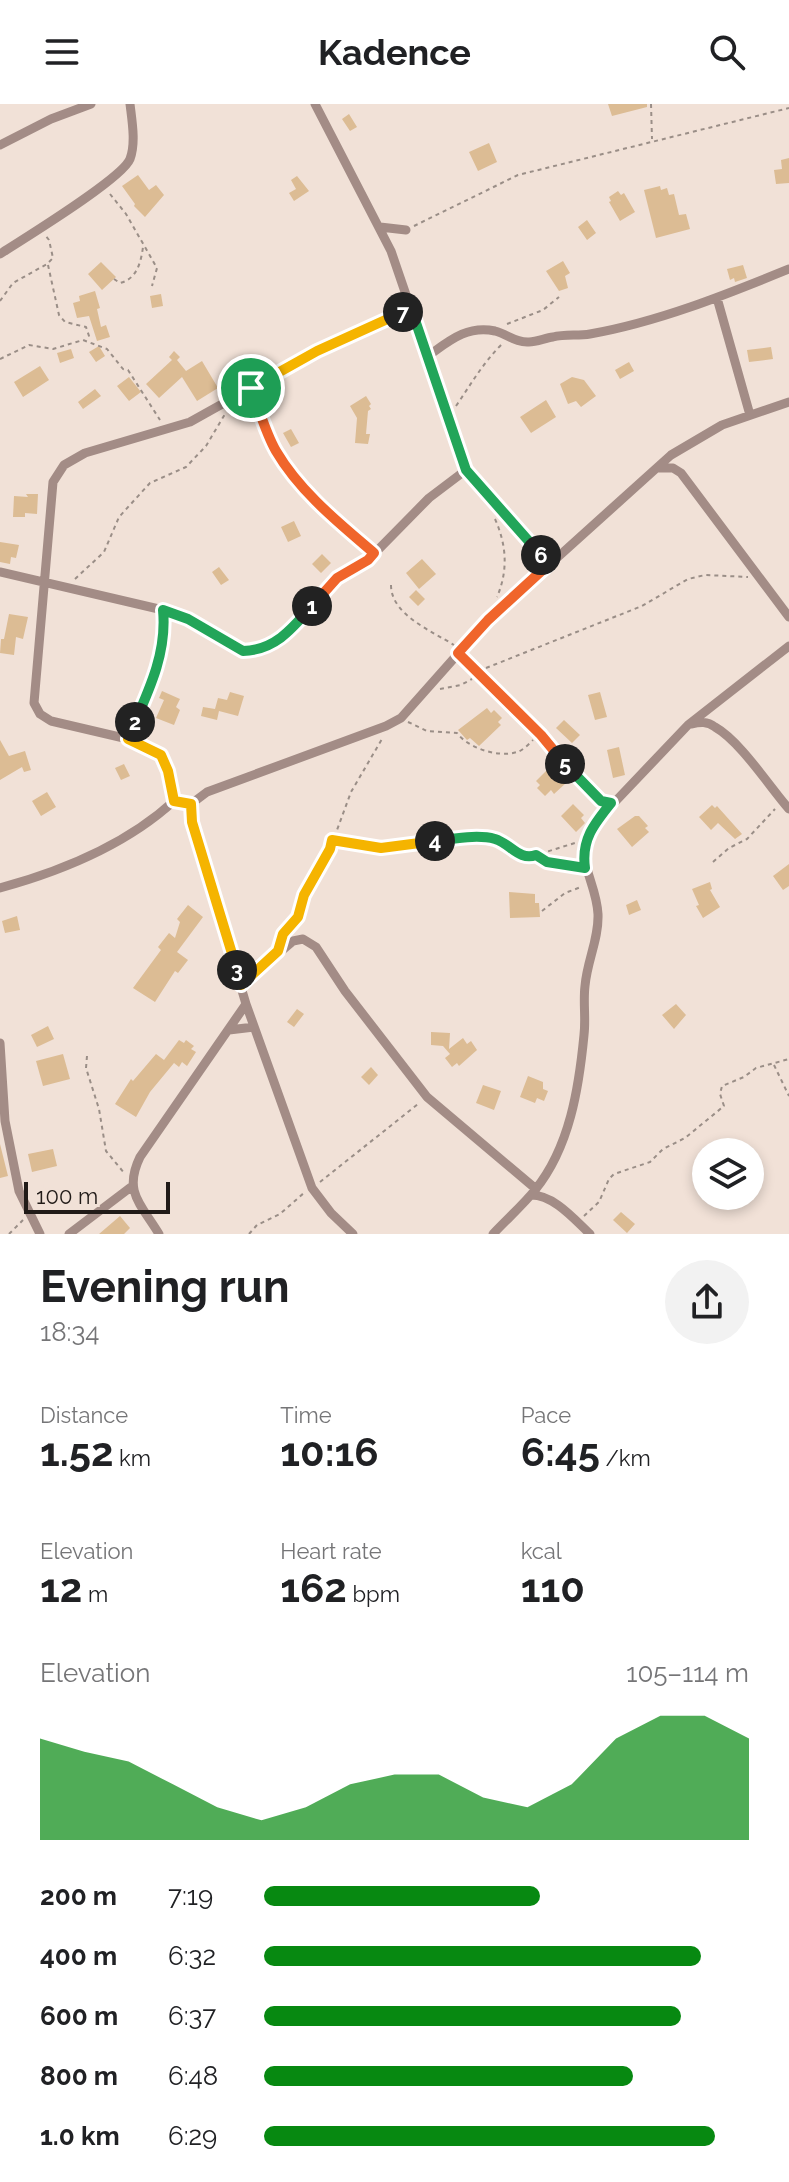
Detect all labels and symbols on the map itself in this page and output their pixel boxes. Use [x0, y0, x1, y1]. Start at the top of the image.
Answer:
pin: 7 [383, 292, 423, 332]
pin [217, 354, 285, 422]
pin: 6 [521, 535, 561, 575]
pin: 1 [292, 586, 332, 626]
pin: 2 [115, 702, 155, 742]
pin: 5 [545, 744, 585, 784]
pin: 4 [415, 821, 455, 861]
pin: 3 [217, 950, 257, 990]
scale bar [24, 1178, 170, 1214]

